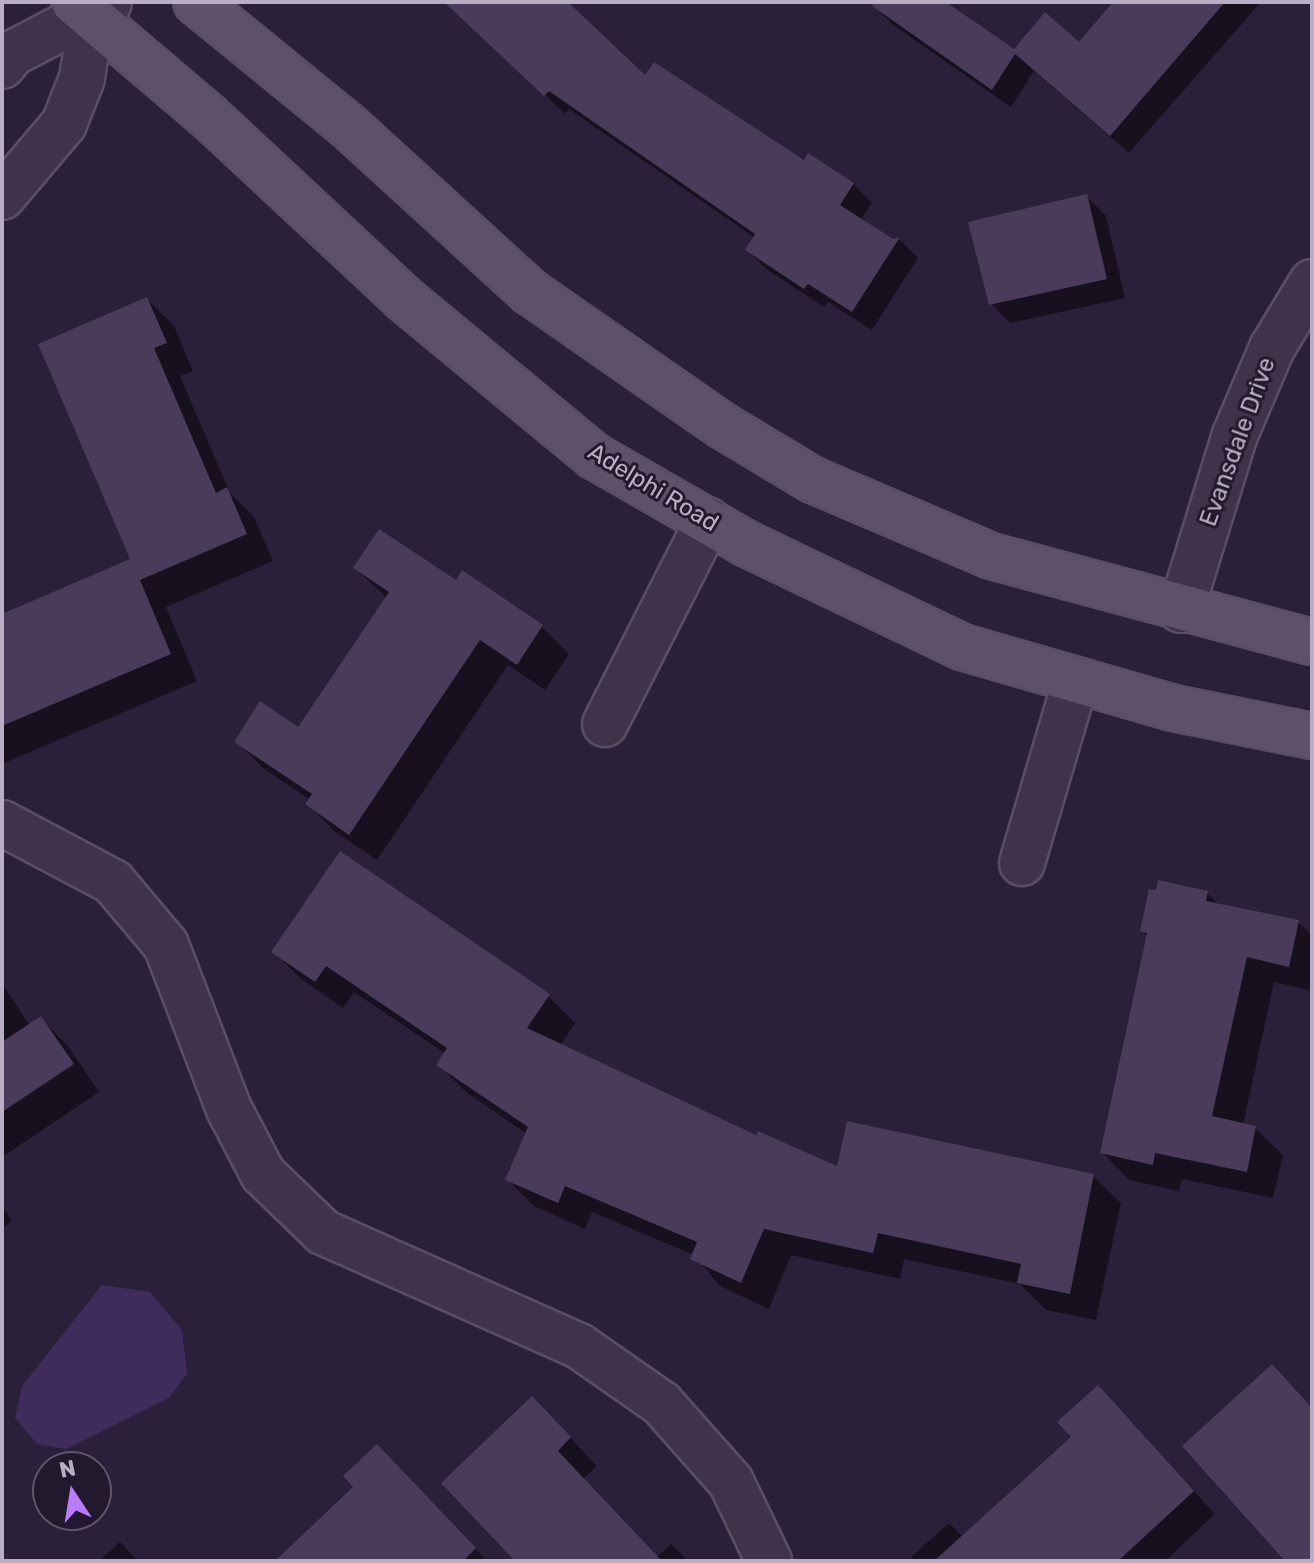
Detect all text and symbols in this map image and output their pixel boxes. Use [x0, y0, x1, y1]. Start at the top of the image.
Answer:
street label: Evansdale Drive [1194, 354, 1282, 530]
street label: Adelphi Road [583, 438, 723, 538]
north arrow [32, 1451, 112, 1531]
text: N [57, 1454, 78, 1484]

